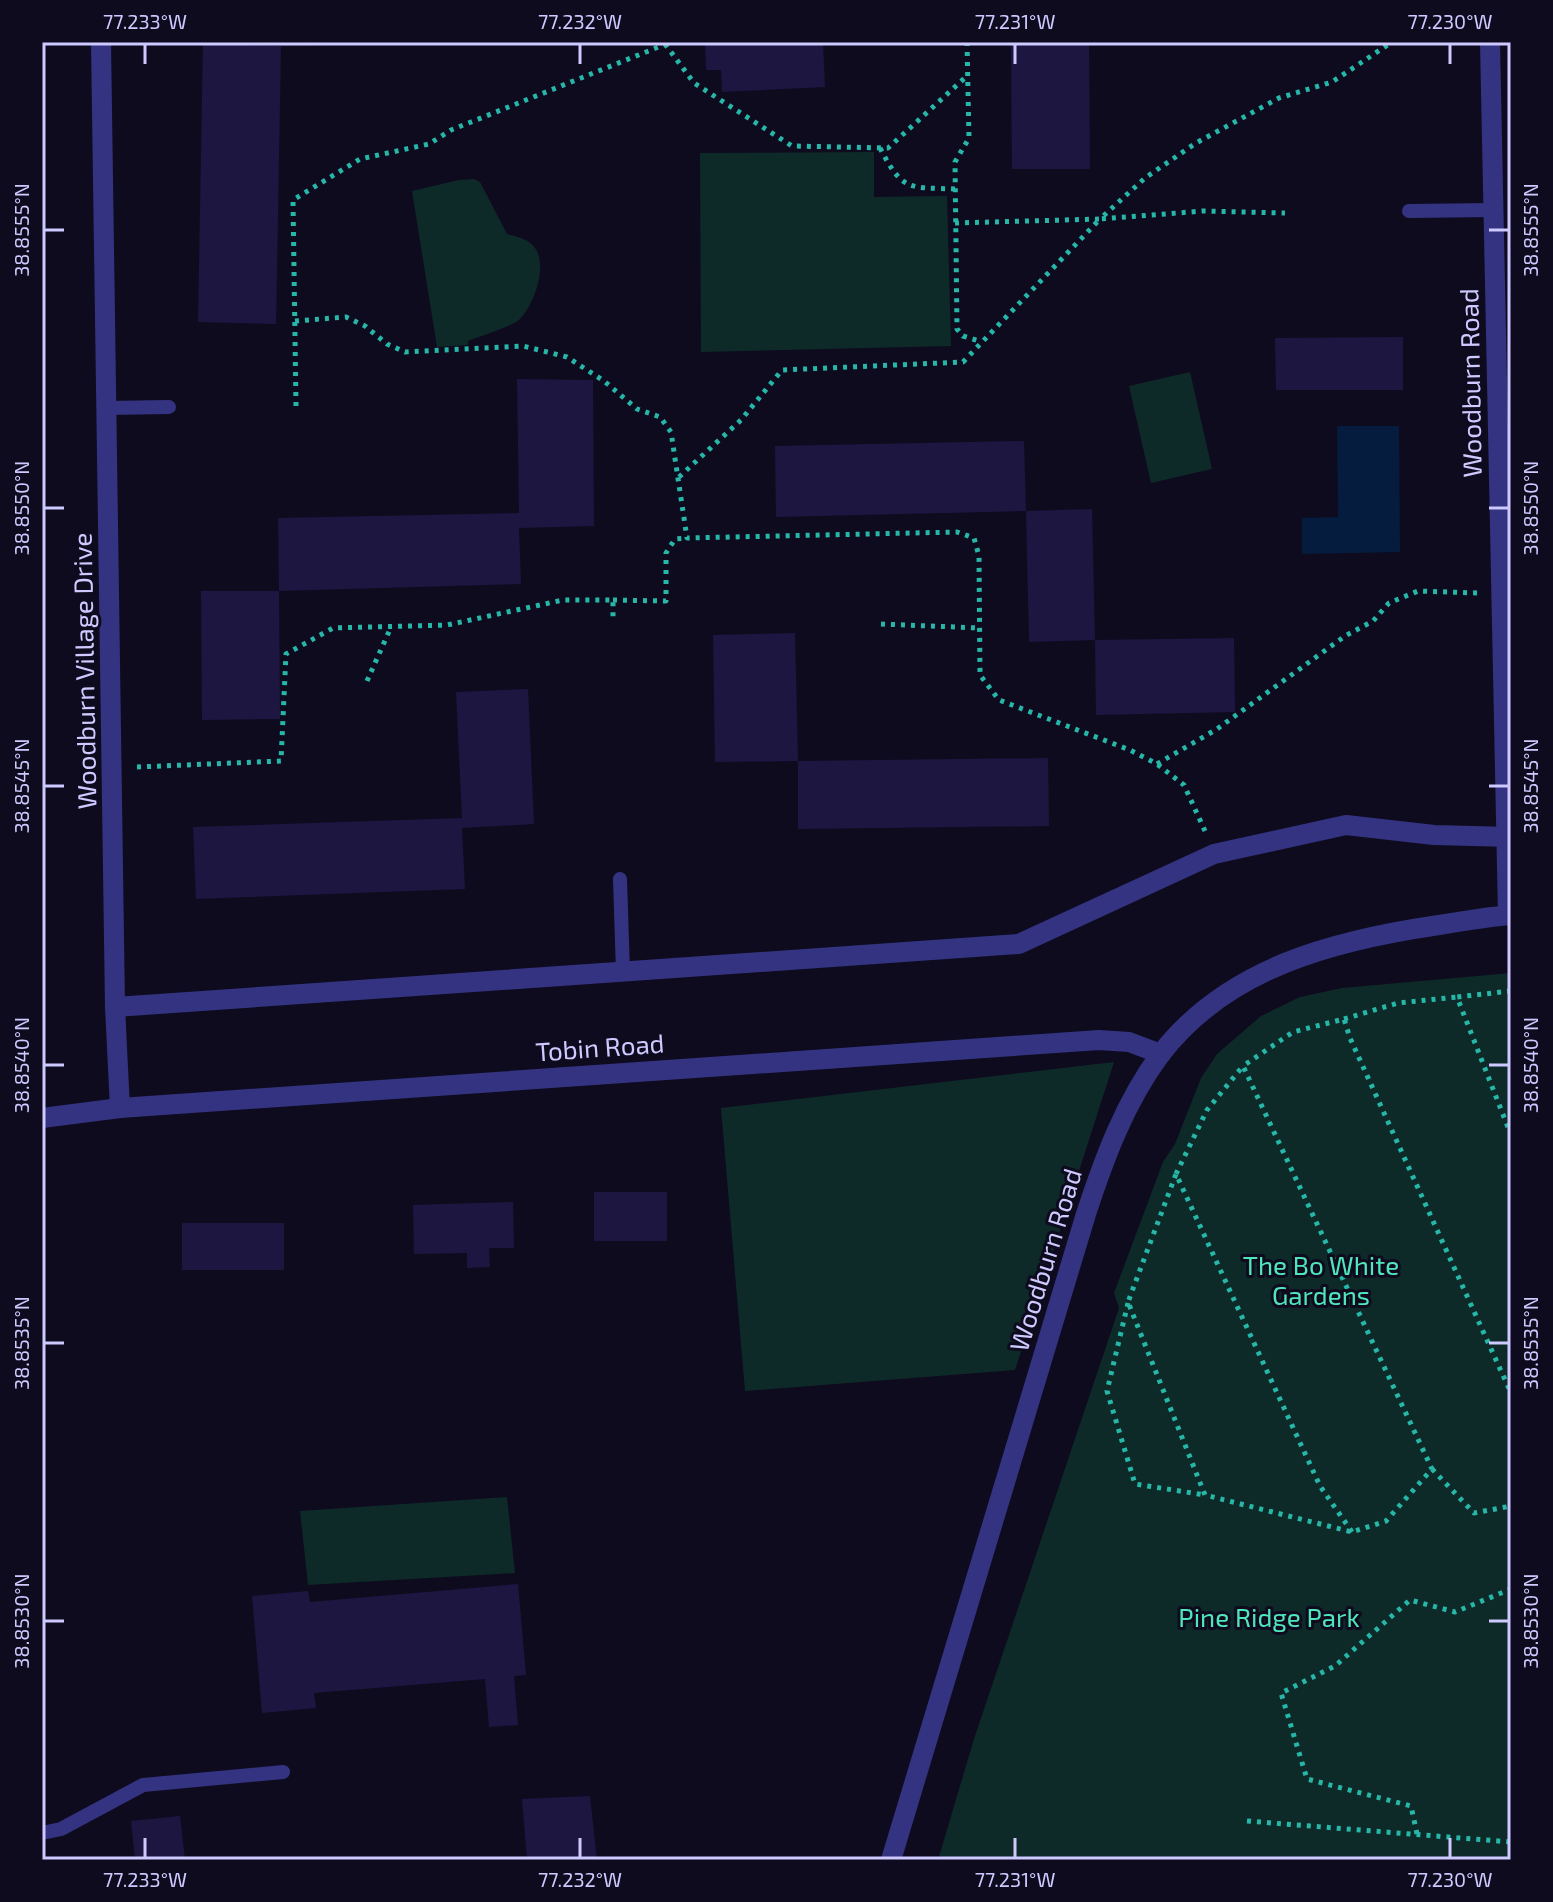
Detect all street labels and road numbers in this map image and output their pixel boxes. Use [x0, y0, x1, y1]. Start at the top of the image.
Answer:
street label: Woodburn Road [1452, 288, 1487, 478]
street label: Woodburn Village Drive [66, 532, 101, 810]
street label: Tobin Road [534, 1027, 665, 1066]
street label: Woodburn Road [1002, 1164, 1087, 1355]

